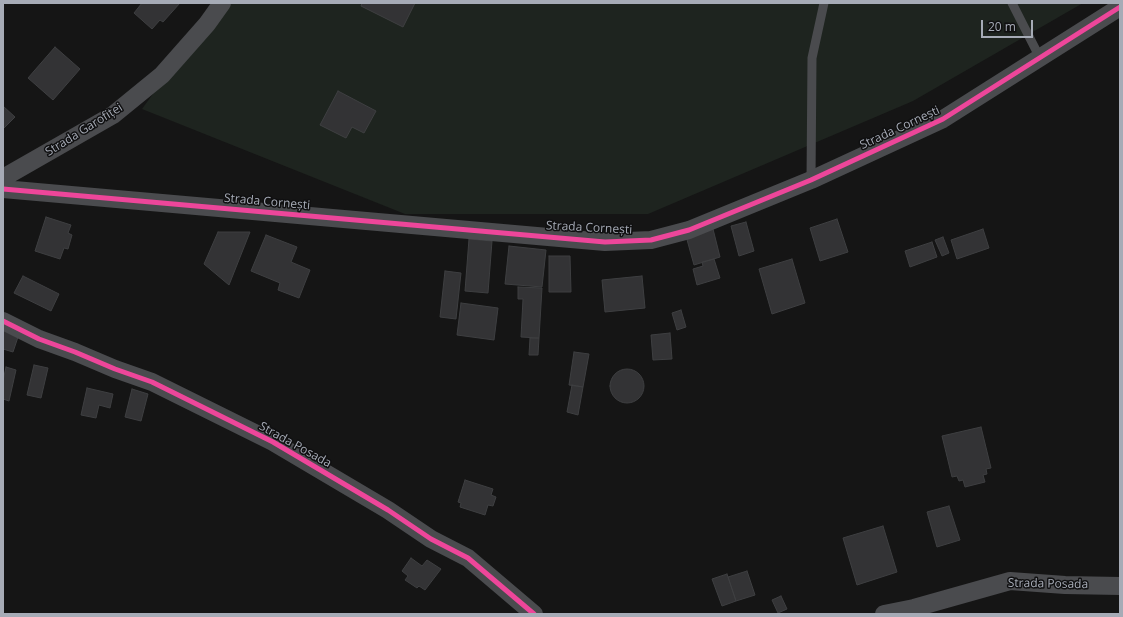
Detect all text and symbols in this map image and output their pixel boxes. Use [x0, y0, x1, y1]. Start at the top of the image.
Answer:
scale bar [983, 12, 1035, 38]
text: 20 m [988, 18, 1016, 35]
street label: Strada Garofiței [43, 101, 125, 159]
street label: Strada Cornești [858, 103, 942, 153]
street label: Strada Cornești [223, 191, 311, 213]
street label: Strada Cornești [546, 219, 632, 237]
street label: Strada Posada [256, 419, 334, 471]
street label: Strada Posada [1008, 576, 1088, 592]

